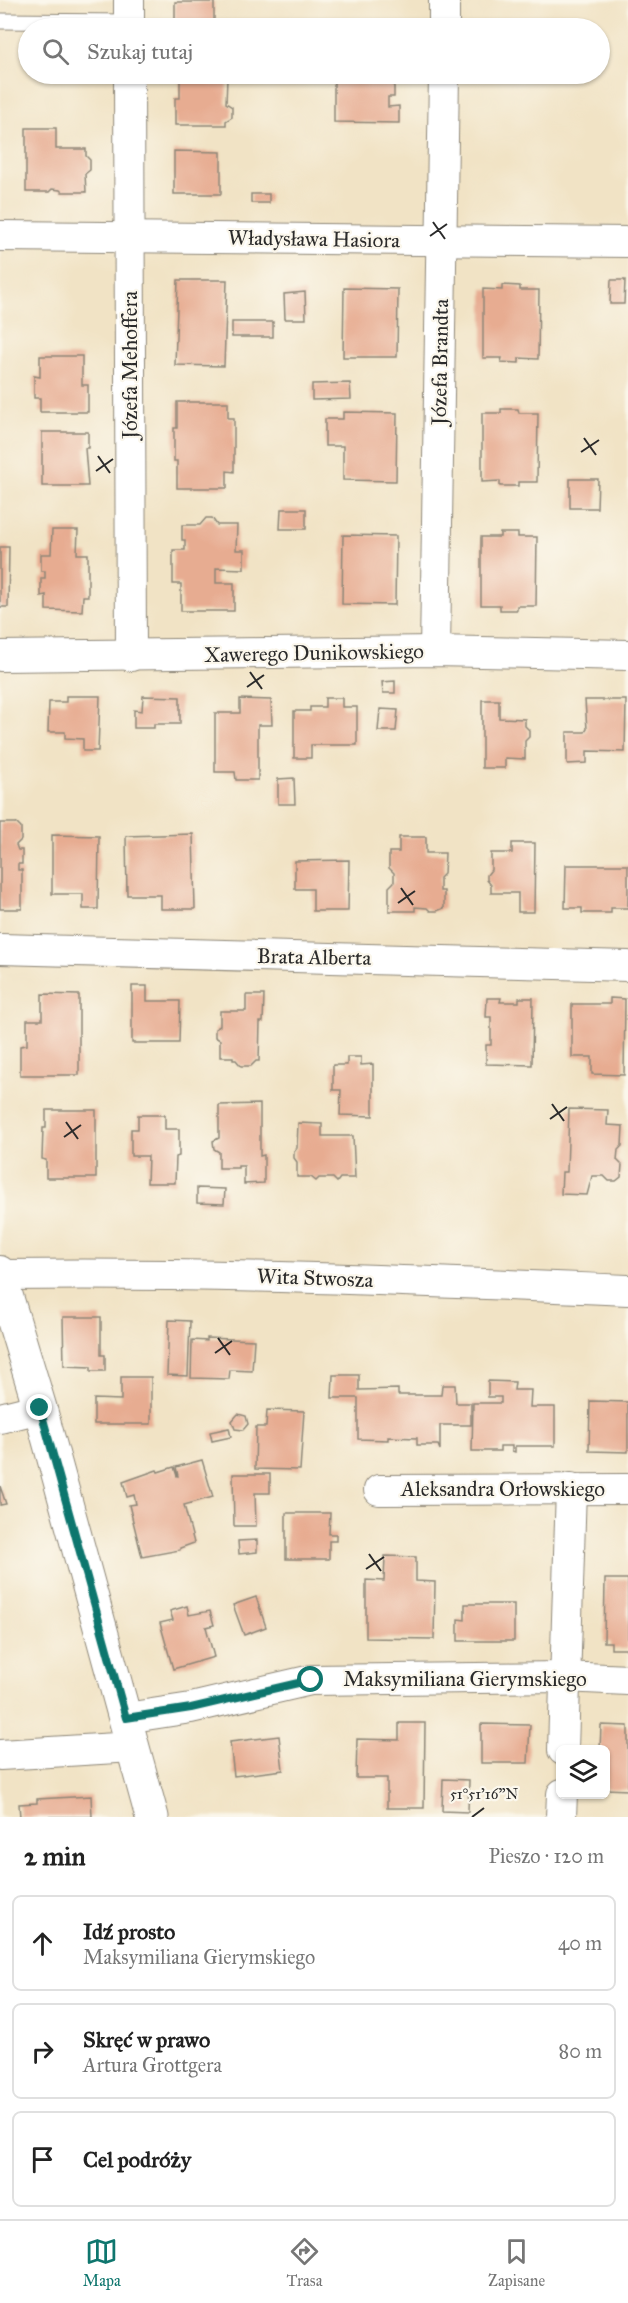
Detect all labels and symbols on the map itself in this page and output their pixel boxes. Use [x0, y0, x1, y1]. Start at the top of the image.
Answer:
street label: Władysława Hasiora [228, 225, 400, 254]
street label: Józefa Mehoffera [117, 291, 143, 441]
street label: Józefa Brandta [426, 298, 454, 427]
street label: Xawerego Dunikowskiego [204, 638, 424, 668]
street label: Brata Alberta [257, 943, 372, 971]
street label: Wita Stwosza [256, 1263, 374, 1293]
route end [26, 1394, 52, 1420]
street label: Aleksandra Orłowskiego [400, 1476, 605, 1502]
route start [297, 1666, 323, 1692]
street label: Maksymiliana Gierymskiego [343, 1666, 587, 1692]
text: 51°51'16"N [450, 1785, 518, 1803]

